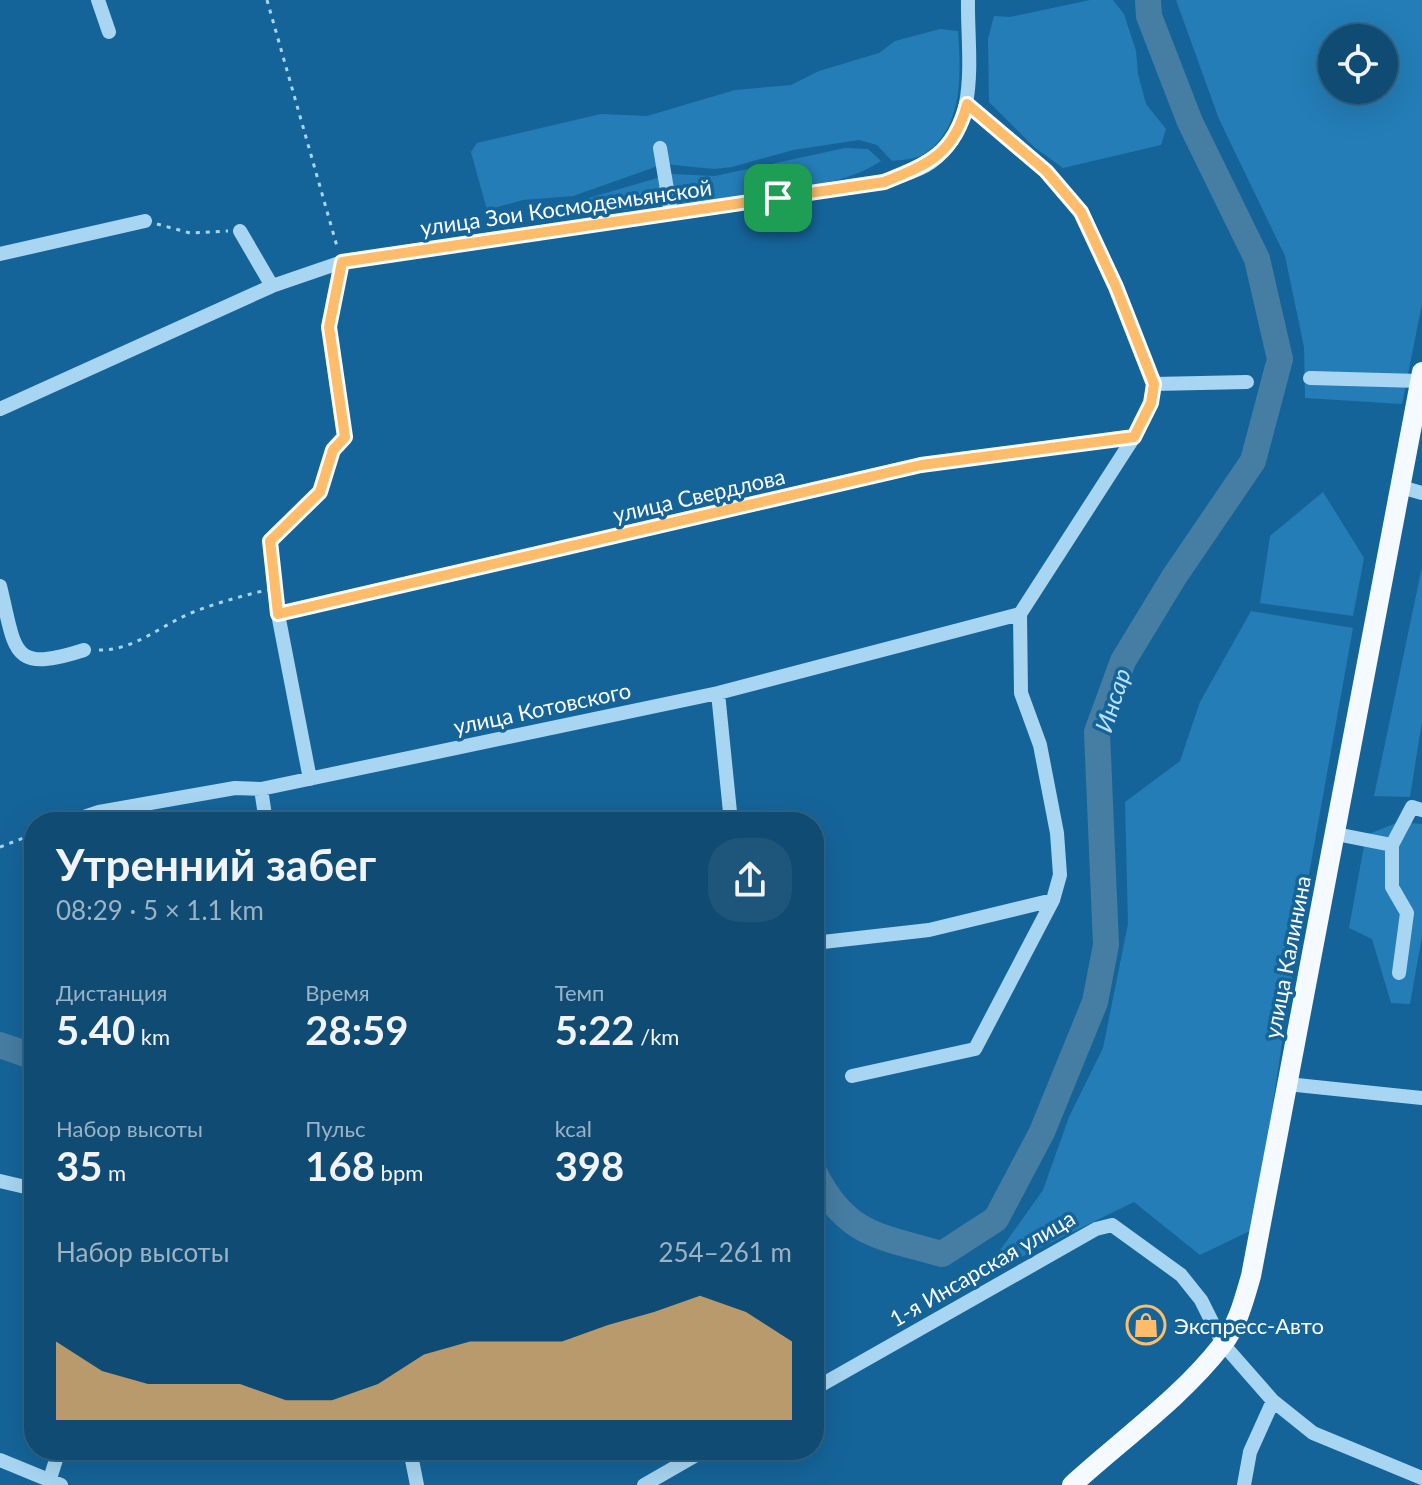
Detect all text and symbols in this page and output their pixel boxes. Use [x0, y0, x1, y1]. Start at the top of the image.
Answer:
map controls [1318, 24, 1398, 104]
button: locate [1318, 24, 1398, 104]
pin [744, 164, 812, 232]
street label: улица Зои Космодемьянской [418, 173, 714, 241]
icon: arrive [756, 176, 800, 220]
street label: улица Свердлова [610, 462, 788, 528]
water label: Инсар [1088, 664, 1136, 736]
street label: улица Котовского [451, 676, 633, 740]
text: Утренний забег [56, 838, 376, 890]
button: share [708, 838, 792, 922]
street label: улица Калинина [1258, 873, 1316, 1041]
text: 08:29 · 5 × 1.1 km [56, 894, 264, 926]
text: Дистанция [56, 979, 167, 1006]
text: Время [305, 979, 370, 1006]
text: Темп [555, 979, 605, 1006]
text: 5.40 [56, 1006, 135, 1054]
text: 28:59 [305, 1006, 408, 1054]
text: 5:22 [555, 1006, 635, 1054]
text: km [135, 1023, 170, 1050]
text: /km [635, 1023, 679, 1050]
text: Набор высоты [56, 1115, 203, 1142]
text: Пульс [305, 1115, 366, 1142]
text: kcal [555, 1115, 592, 1142]
text: 35 [56, 1142, 102, 1190]
text: 168 [305, 1142, 375, 1190]
text: 398 [555, 1142, 624, 1190]
text: m [102, 1159, 126, 1186]
text: bpm [375, 1159, 423, 1186]
street label: 1-я Инсарская улица [884, 1204, 1080, 1332]
text: Набор высоты [56, 1236, 230, 1268]
text: 254–261 m [658, 1236, 792, 1268]
shop icon: Экспресс-Авто [1125, 1304, 1167, 1346]
place label: Экспресс-Авто [1174, 1312, 1324, 1339]

